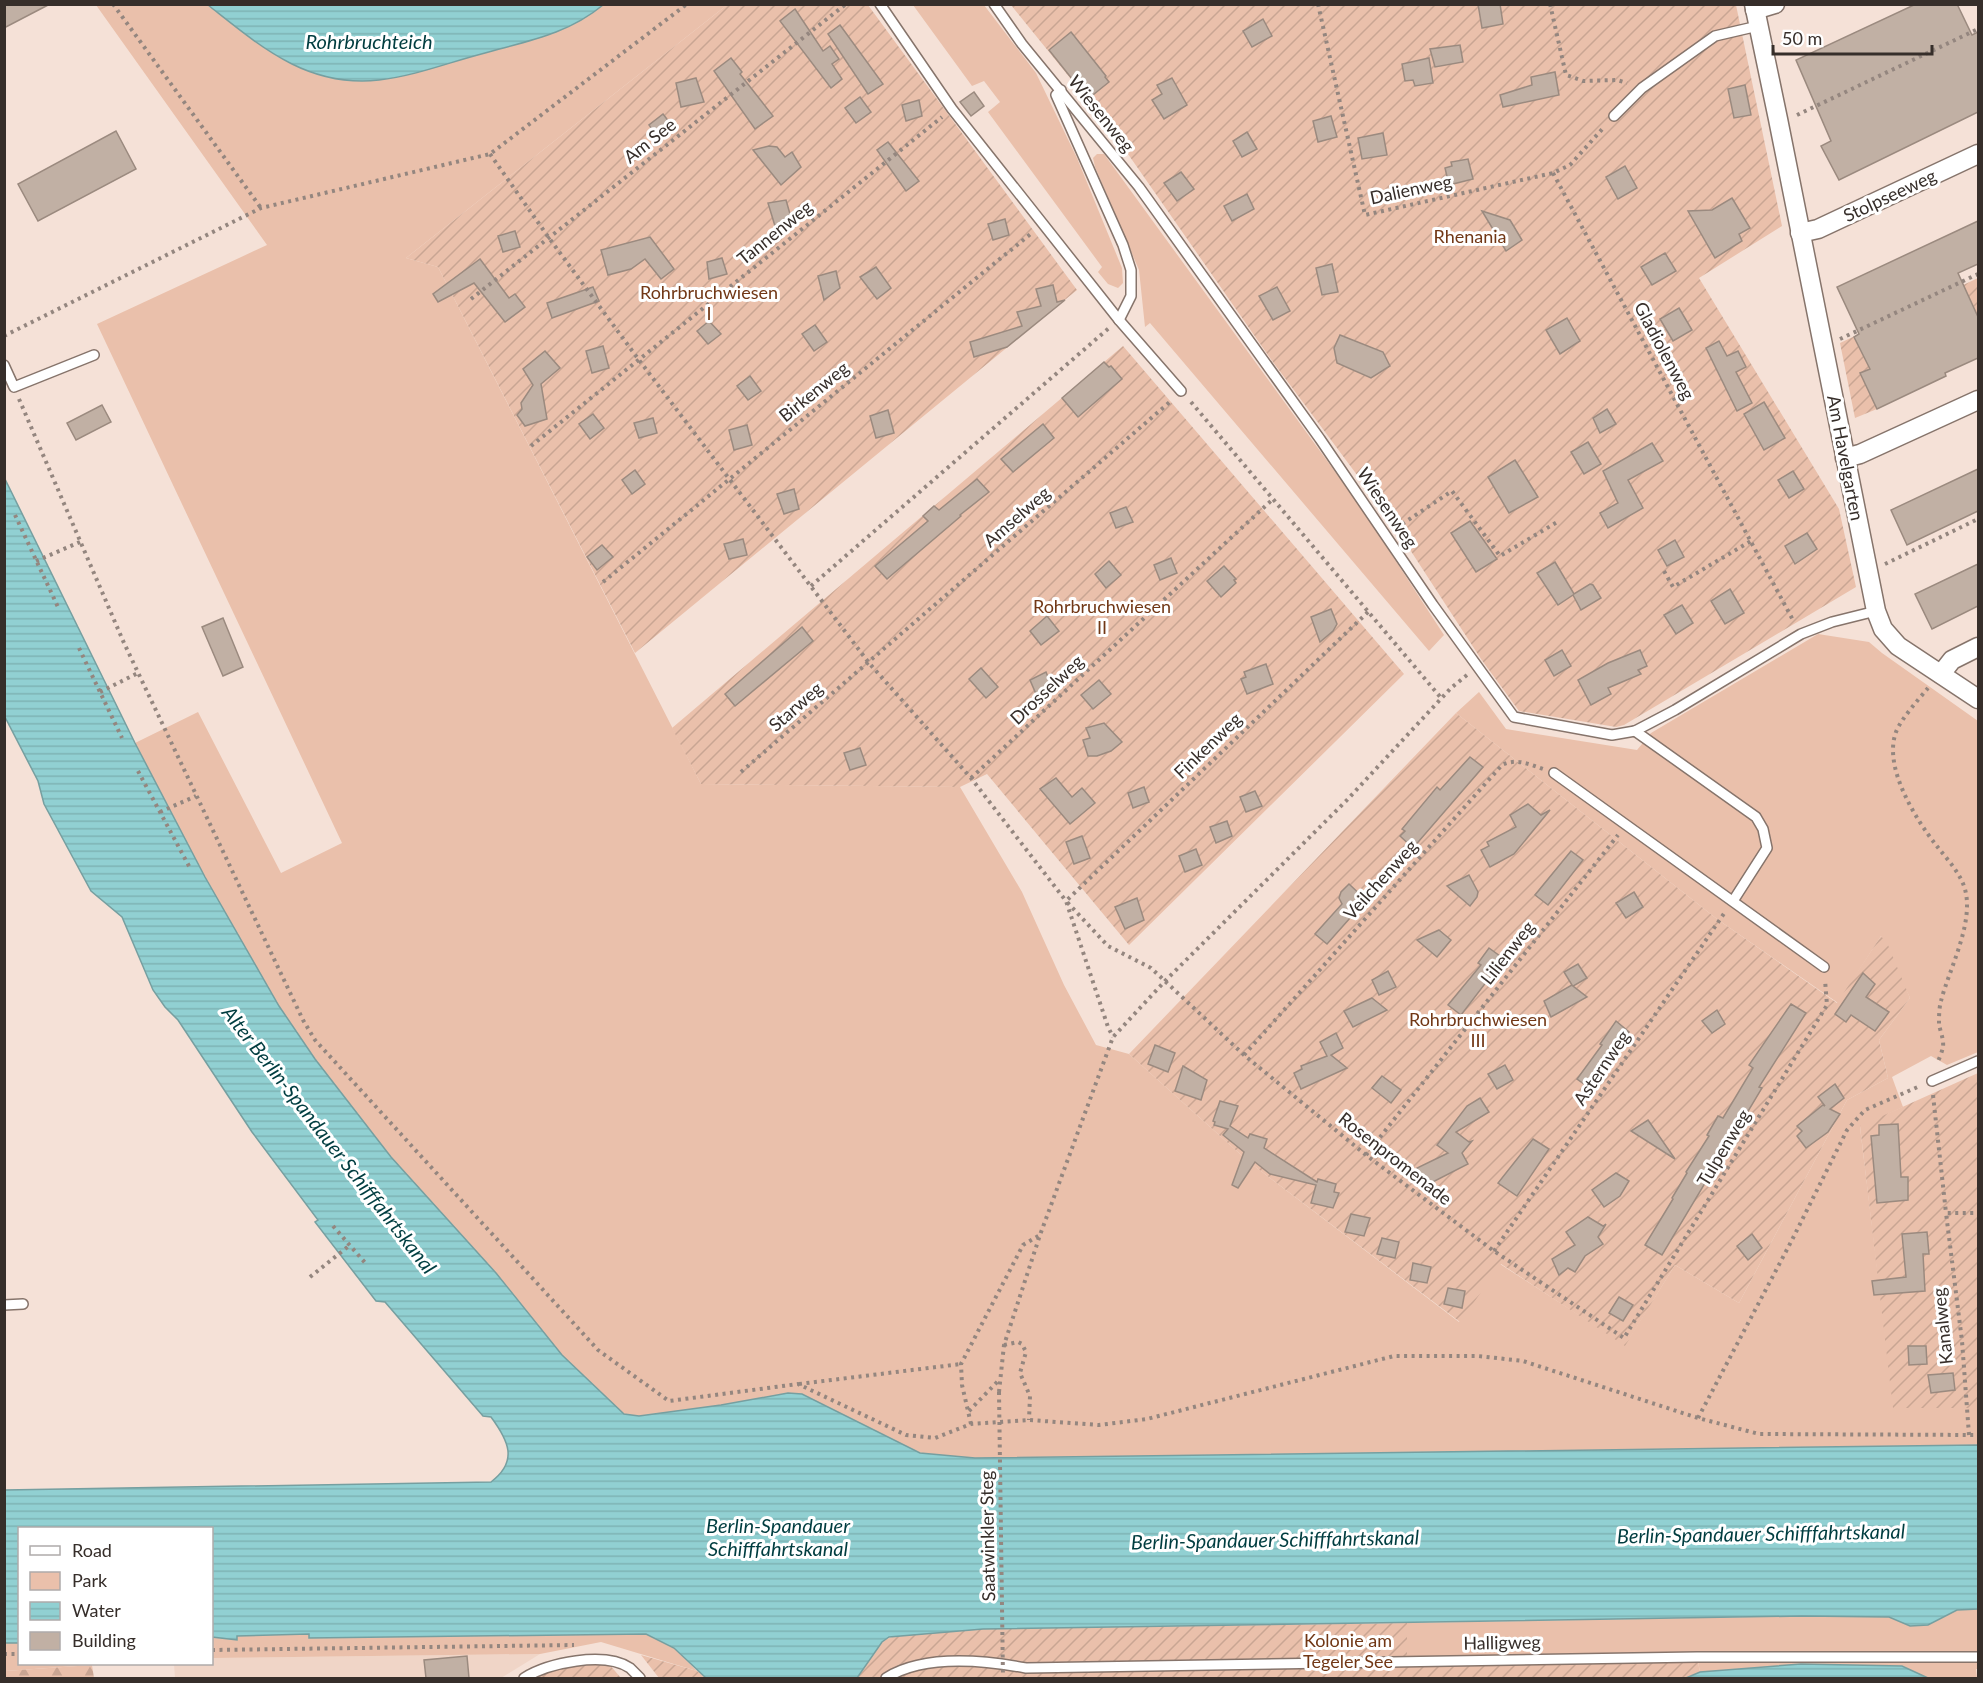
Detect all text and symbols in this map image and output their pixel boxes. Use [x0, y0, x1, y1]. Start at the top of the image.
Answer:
scale bar [1773, 18, 1932, 56]
text: 50 m [1782, 27, 1822, 49]
water label: Rohrbruchteich [305, 29, 433, 53]
street label: Wiesenweg [1064, 70, 1139, 156]
street label: Am See [619, 113, 680, 167]
street label: Stolpseeweg [1840, 164, 1939, 226]
street label: Dalienweg [1368, 170, 1454, 208]
street label: Tannenweg [732, 195, 816, 269]
park label: Rhenania [1433, 225, 1507, 247]
park label: Rohrbruchwiesen I [640, 281, 778, 324]
street label: Gladiolenweg [1630, 298, 1700, 403]
street label: Birkenweg [774, 356, 853, 426]
street label: Am Havelgarten [1823, 393, 1869, 522]
street label: Wiesenweg [1353, 463, 1423, 552]
street label: Amselweg [978, 481, 1054, 551]
park label: Rohrbruchwiesen II [1033, 595, 1171, 638]
street label: Drosselweg [1005, 650, 1088, 729]
street label: Starweg [764, 677, 827, 736]
street label: Finkenweg [1169, 708, 1246, 783]
street label: Veilchenweg [1339, 835, 1422, 924]
street label: Lilienweg [1476, 916, 1539, 989]
water label: Alter Berlin-Spandauer Schifffahrtskanal [217, 1000, 442, 1278]
park label: Rohrbruchwiesen III [1409, 1008, 1547, 1051]
street label: Asternweg [1568, 1026, 1634, 1109]
street label: Tulpenweg [1692, 1105, 1755, 1190]
street label: Rosenpromenade [1335, 1107, 1457, 1209]
street label: Kanalweg [1927, 1287, 1957, 1366]
street label: Saatwinkler Steg [975, 1470, 999, 1602]
water label: Berlin-Spandauer Schifffahrtskanal [706, 1513, 851, 1560]
water label: Berlin-Spandauer Schifffahrtskanal [1617, 1518, 1906, 1548]
water label: Berlin-Spandauer Schifffahrtskanal [1131, 1524, 1420, 1554]
legend [18, 1527, 213, 1665]
text: Road [72, 1539, 112, 1561]
text: Park [72, 1569, 108, 1591]
text: Water [72, 1599, 121, 1621]
text: Building [72, 1629, 136, 1651]
park label: Kolonie am Tegeler See [1303, 1629, 1393, 1672]
street label: Halligweg [1463, 1630, 1541, 1654]

